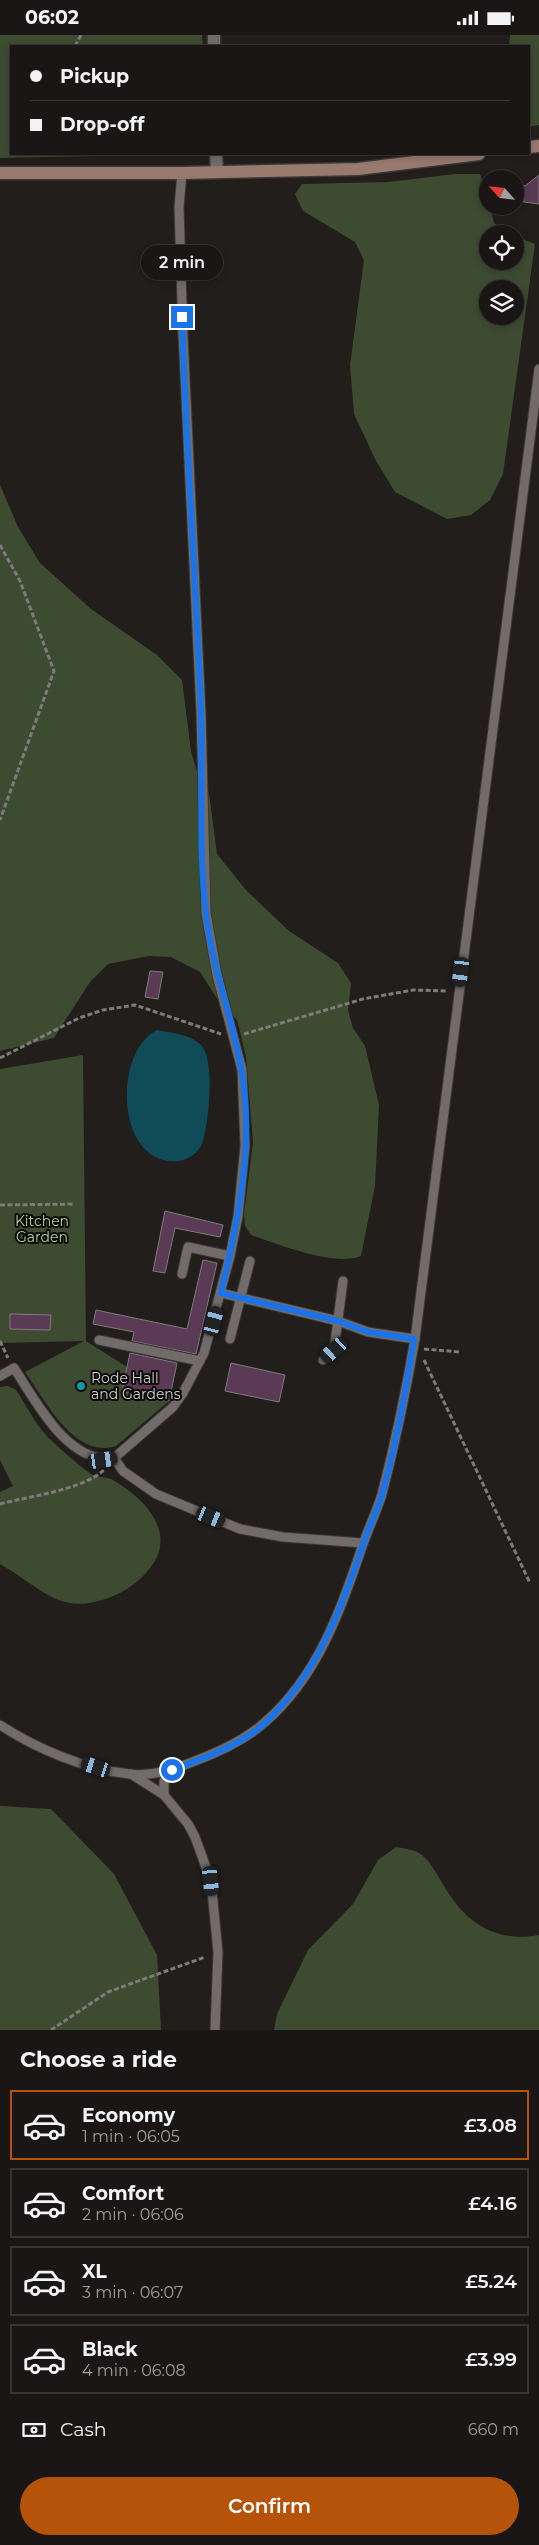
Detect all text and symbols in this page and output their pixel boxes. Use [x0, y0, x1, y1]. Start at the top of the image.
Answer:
text: 06:02 [25, 6, 79, 29]
text: Pickup [60, 65, 129, 88]
text: Drop-off [60, 113, 144, 136]
north arrow [479, 170, 524, 215]
map controls [479, 170, 524, 325]
button: locate [479, 225, 524, 270]
callout: 2 min [141, 245, 223, 279]
text: 2 min [159, 253, 205, 272]
button: layers [479, 280, 524, 325]
route end [171, 306, 193, 328]
car [451, 956, 470, 988]
park label: Kitchen Garden [15, 1212, 69, 1246]
car [202, 1305, 225, 1337]
car [317, 1334, 350, 1366]
place label: Rode Hall and Gardens [91, 1369, 181, 1403]
marker: Rode Hall and Gardens [75, 1380, 87, 1392]
car [87, 1450, 118, 1470]
car [194, 1504, 227, 1530]
car [79, 1755, 112, 1779]
route start [161, 1759, 183, 1781]
car [201, 1865, 220, 1897]
text: Choose a ride [20, 2046, 177, 2073]
icon: car [22, 2103, 67, 2148]
text: Economy [82, 2104, 175, 2127]
text: £3.08 [464, 2114, 517, 2137]
text: 1 min · 06:05 [82, 2127, 180, 2146]
icon: car [22, 2181, 67, 2226]
text: Comfort [82, 2182, 164, 2205]
text: £4.16 [468, 2192, 517, 2215]
text: 2 min · 06:06 [82, 2205, 184, 2224]
icon: car [22, 2259, 67, 2304]
text: XL [82, 2260, 107, 2283]
text: £5.24 [465, 2270, 517, 2293]
text: 3 min · 06:07 [82, 2283, 183, 2302]
icon: car [22, 2337, 67, 2382]
text: Black [82, 2338, 138, 2361]
text: £3.99 [465, 2348, 517, 2371]
text: 4 min · 06:08 [82, 2361, 186, 2380]
icon: cash [20, 2416, 48, 2444]
text: Cash [60, 2418, 107, 2441]
text: 660 m [468, 2420, 519, 2439]
button: Confirm [20, 2477, 519, 2535]

